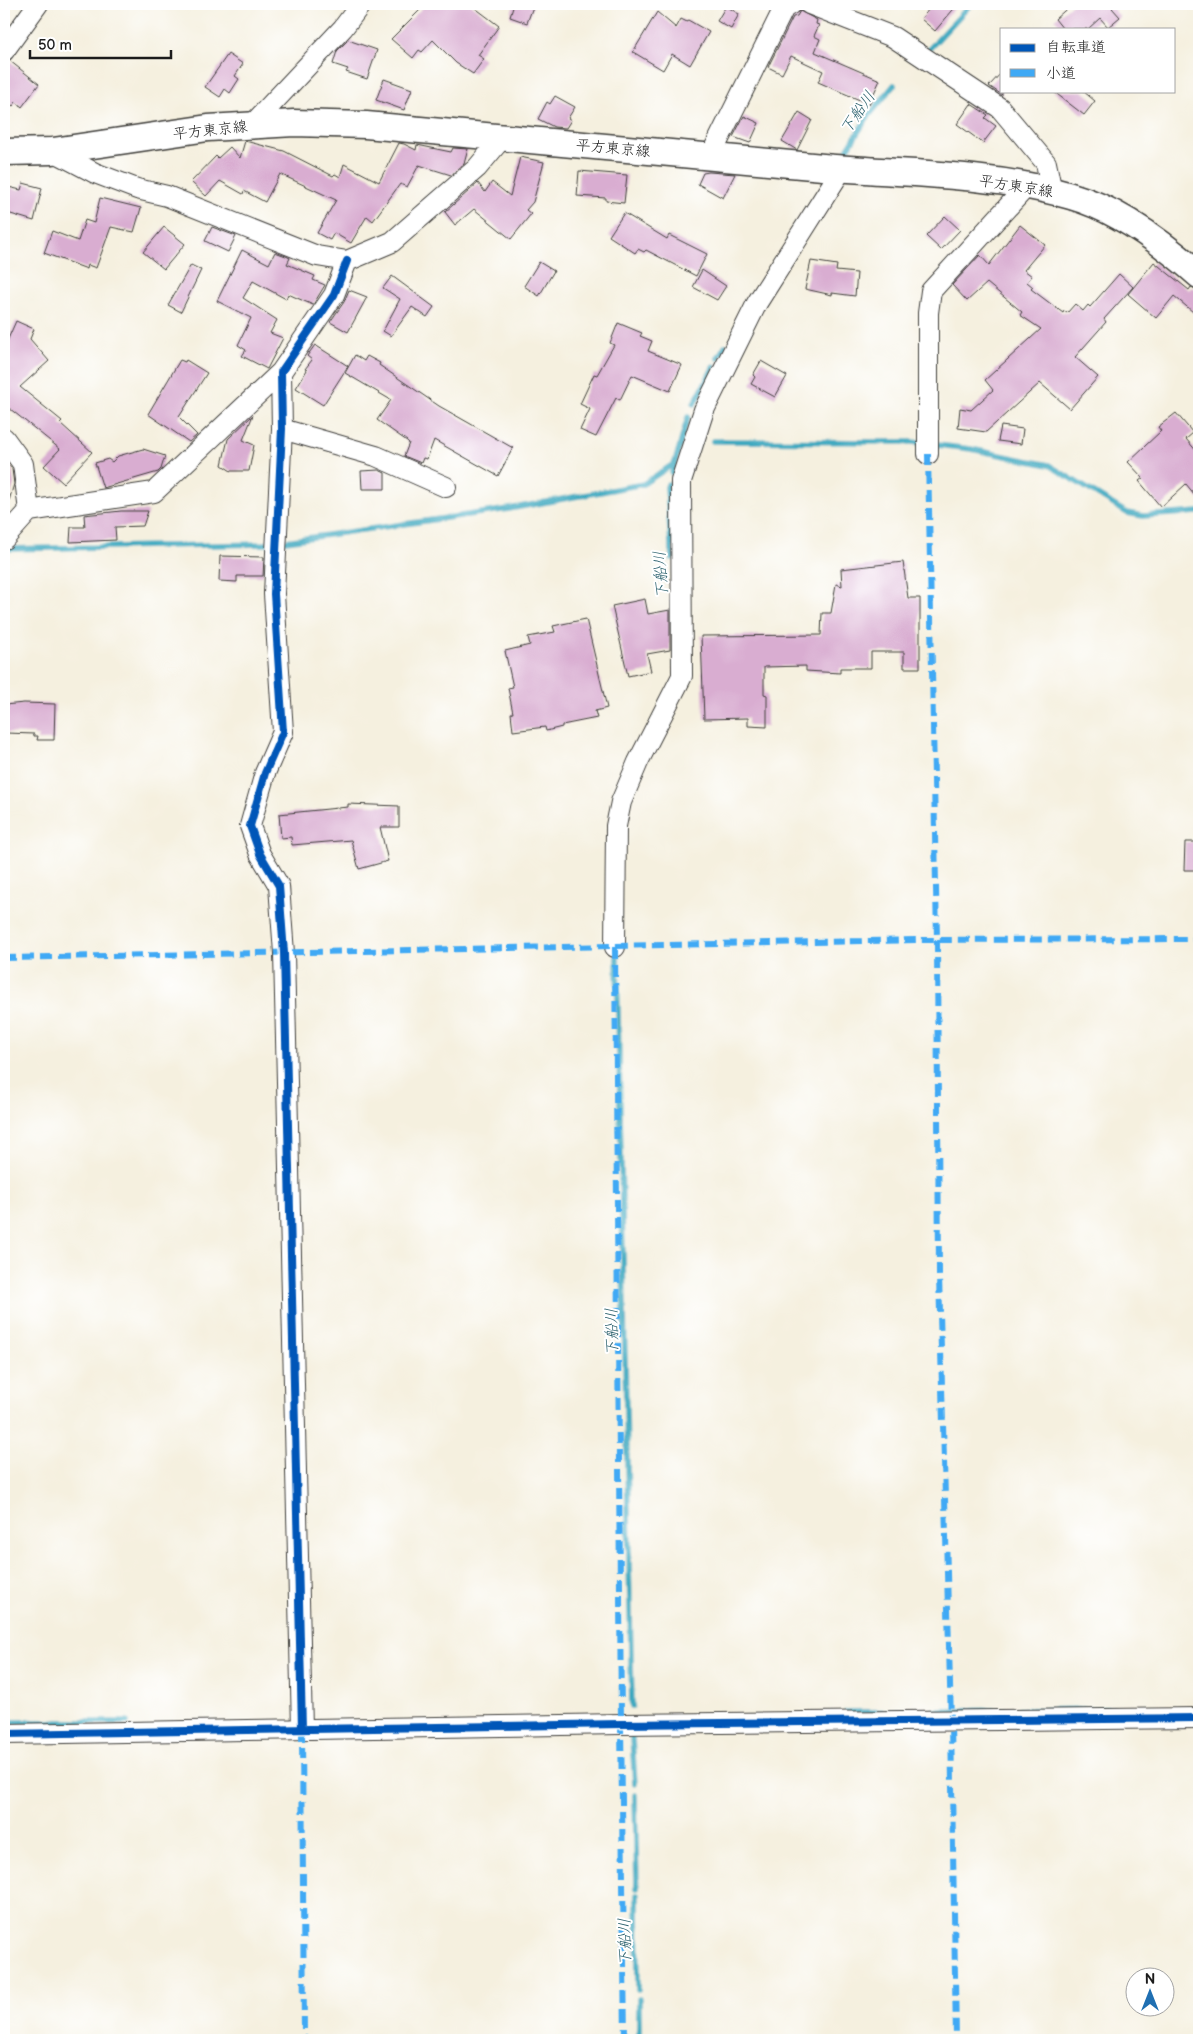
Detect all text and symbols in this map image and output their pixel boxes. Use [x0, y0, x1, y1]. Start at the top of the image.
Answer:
scale bar [30, 28, 171, 60]
legend [1000, 28, 1176, 92]
text: 50 m [38, 36, 72, 55]
text: 自転車道 [1046, 38, 1106, 57]
text: 小道 [1046, 64, 1076, 83]
water label: 下船川 [837, 88, 880, 138]
street label: 平方東京線 [172, 117, 248, 144]
street label: 平方東京線 [575, 136, 651, 161]
street label: 平方東京線 [977, 171, 1054, 202]
water label: 下船川 [650, 550, 673, 600]
water label: 下船川 [603, 1308, 622, 1356]
water label: 下船川 [616, 1918, 635, 1966]
north arrow [1126, 1966, 1176, 2016]
text: N [1145, 1971, 1155, 1988]

